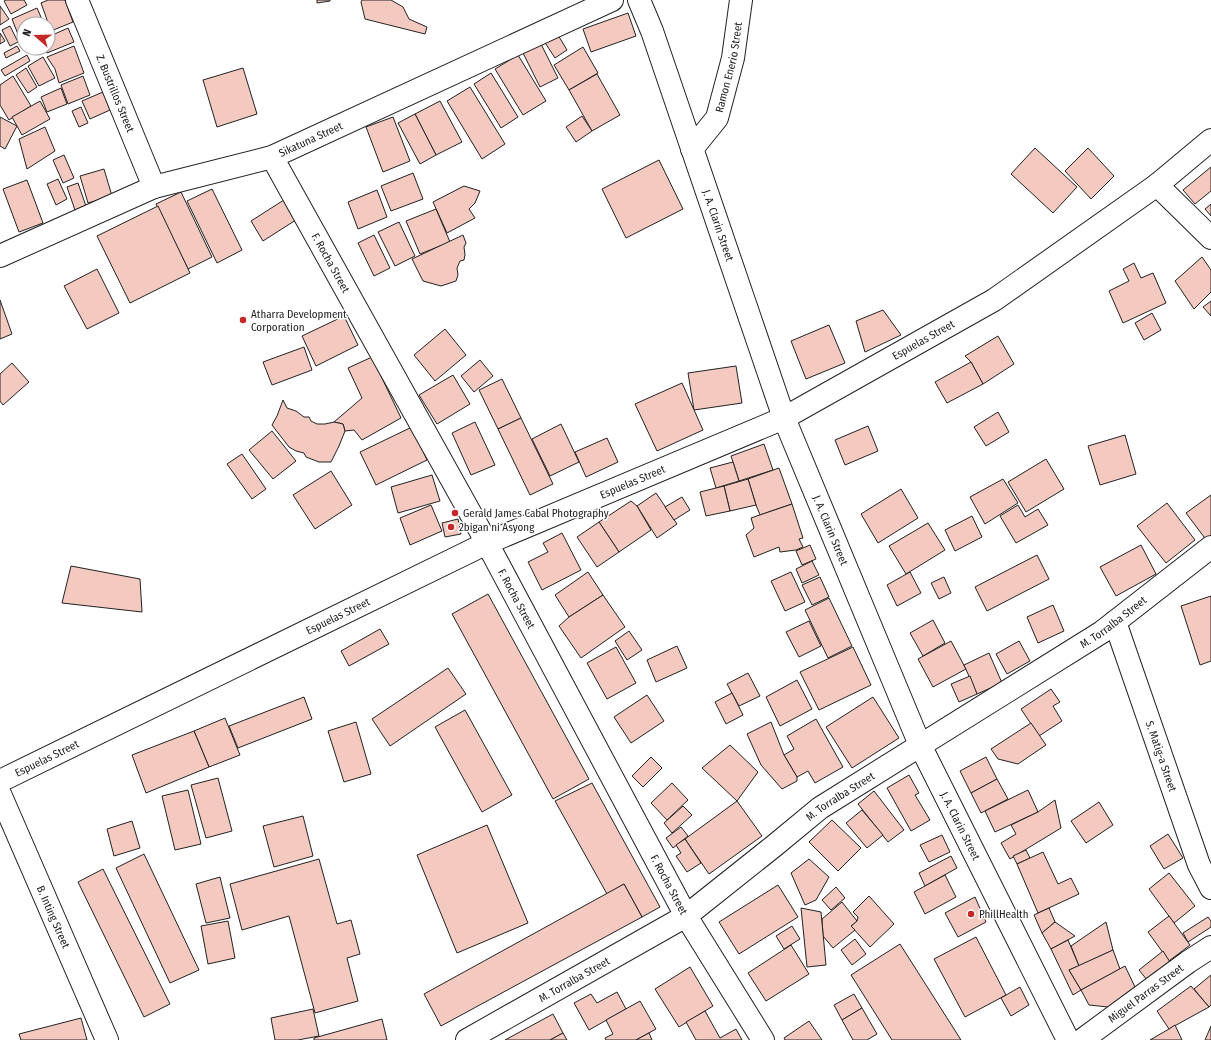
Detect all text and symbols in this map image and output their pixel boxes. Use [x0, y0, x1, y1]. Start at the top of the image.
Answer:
north arrow [16, 16, 56, 56]
street label: Ramon Enerio Street [713, 21, 745, 114]
text: N [20, 27, 34, 38]
street label: Z. Bustrillos Street [93, 53, 137, 135]
street label: Sikatuna Street [277, 119, 345, 160]
street label: J. A. Clarin Street [700, 188, 736, 263]
street label: F. Rocha Street [309, 231, 352, 295]
place label: Atharra Development Corporation [251, 308, 347, 334]
marker: Atharra Development Corporation [238, 315, 248, 325]
street label: Espuelas Street [890, 317, 957, 363]
street label: Espuelas Street [598, 463, 668, 502]
street label: J. A. Clarin Street [810, 493, 851, 568]
place label: Gerald James Cabal Photography [463, 507, 609, 520]
marker: Gerald James Cabal Photography [450, 508, 460, 518]
place label: 2bigan ni Asyong [459, 521, 535, 534]
marker: 2bigan ni Asyong [446, 522, 456, 532]
street label: F. Rocha Street [495, 567, 538, 632]
street label: M. Torralba Street [1078, 593, 1150, 651]
street label: Espuelas Street [304, 595, 372, 637]
street label: S. Matig-a Street [1143, 719, 1179, 794]
street label: Espuelas Street [13, 737, 81, 780]
street label: M. Torralba Street [803, 769, 877, 824]
street label: J. A. Clarin Street [938, 790, 983, 863]
street label: F. Rocha Street [647, 853, 690, 917]
street label: B. Inting Street [34, 884, 72, 951]
place label: PhillHealth [979, 908, 1029, 921]
marker: PhillHealth [966, 909, 976, 919]
street label: M. Torralba Street [537, 954, 612, 1005]
street label: Miguel Parras Street [1106, 961, 1186, 1025]

